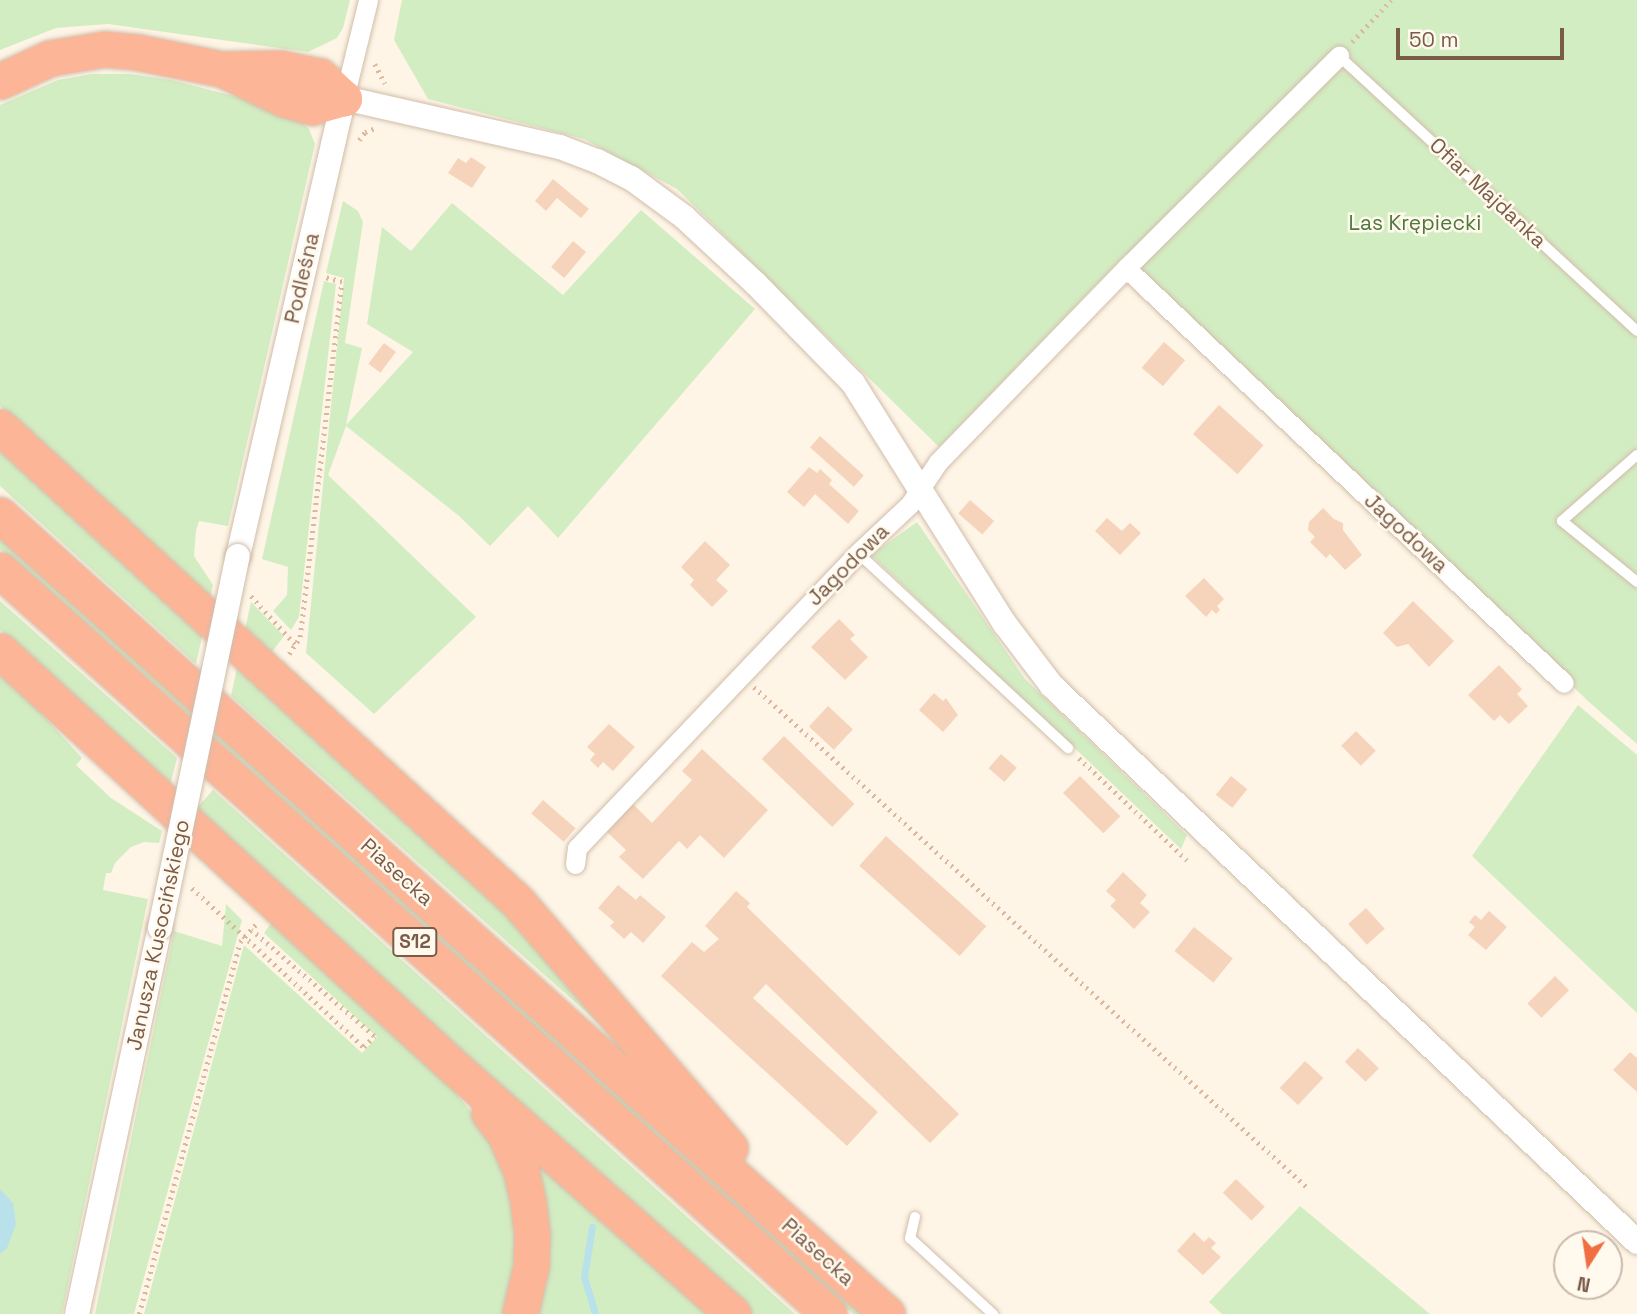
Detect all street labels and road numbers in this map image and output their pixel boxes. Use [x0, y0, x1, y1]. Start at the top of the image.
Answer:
street label: Ofiar Majdanka [1424, 133, 1552, 253]
street label: Podleśna [279, 230, 325, 326]
street label: Jagodowa [1359, 488, 1453, 578]
street label: Jagodowa [802, 519, 894, 611]
street label: Janusza Kusocińskiego [121, 817, 195, 1053]
street label: Piasecka [356, 833, 438, 911]
road number: S12 [392, 926, 438, 958]
street label: Piasecka [777, 1213, 859, 1291]

